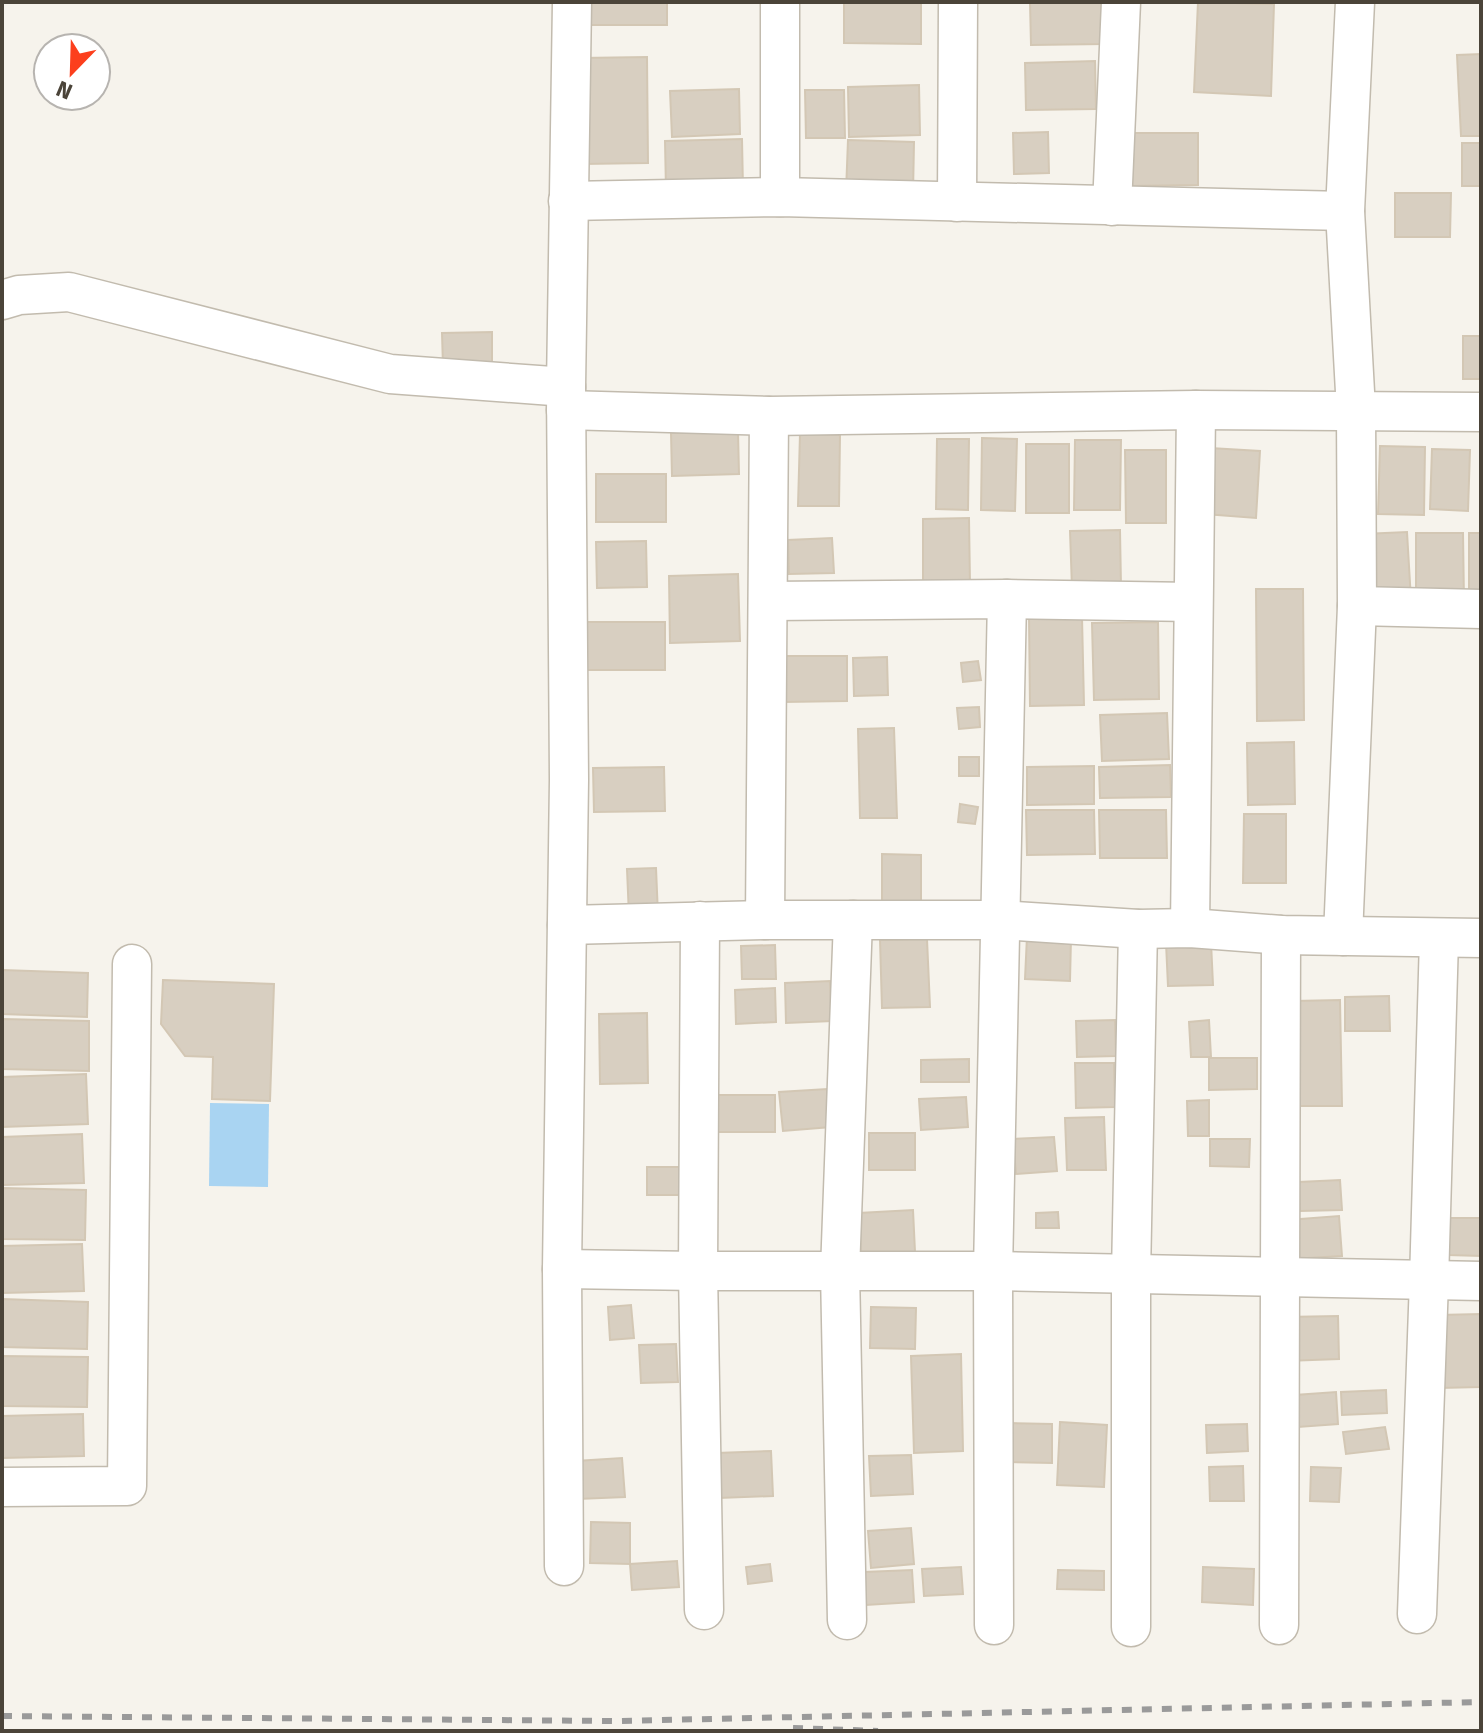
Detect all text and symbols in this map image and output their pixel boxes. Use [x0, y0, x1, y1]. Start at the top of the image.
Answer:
north arrow [32, 32, 112, 112]
text: N [52, 75, 76, 105]

